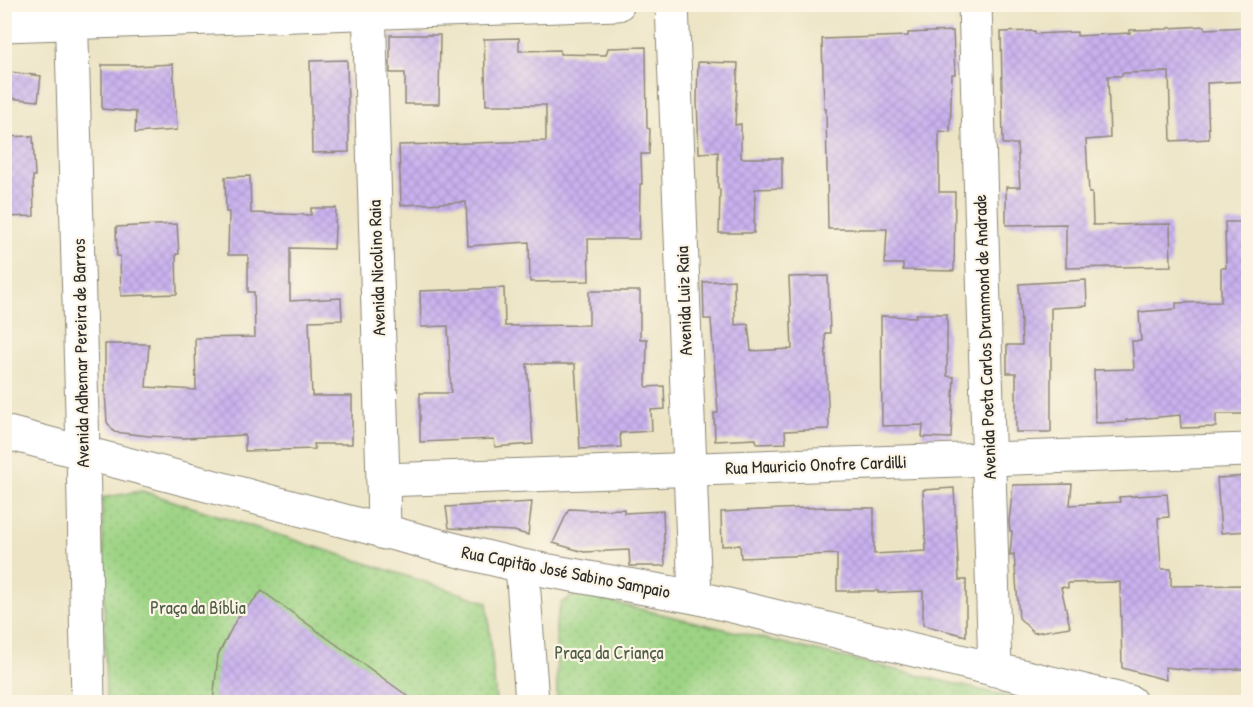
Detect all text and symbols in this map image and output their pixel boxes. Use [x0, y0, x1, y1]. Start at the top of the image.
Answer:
street label: Avenida Poeta Carlos Drummond de Andrade [967, 194, 1002, 480]
street label: Avenida Nicolino Raia [362, 200, 391, 336]
street label: Avenida Adhemar Pereira de Barros [66, 238, 95, 468]
street label: Avenida Luiz Raia [669, 246, 698, 356]
street label: Rua Mauricio Onofre Cardilli [725, 449, 907, 480]
street label: Rua Capitão José Sabino Sampaio [460, 539, 672, 604]
park label: Praça da Bíblia [150, 595, 246, 620]
park label: Praça da Criança [554, 640, 664, 665]

